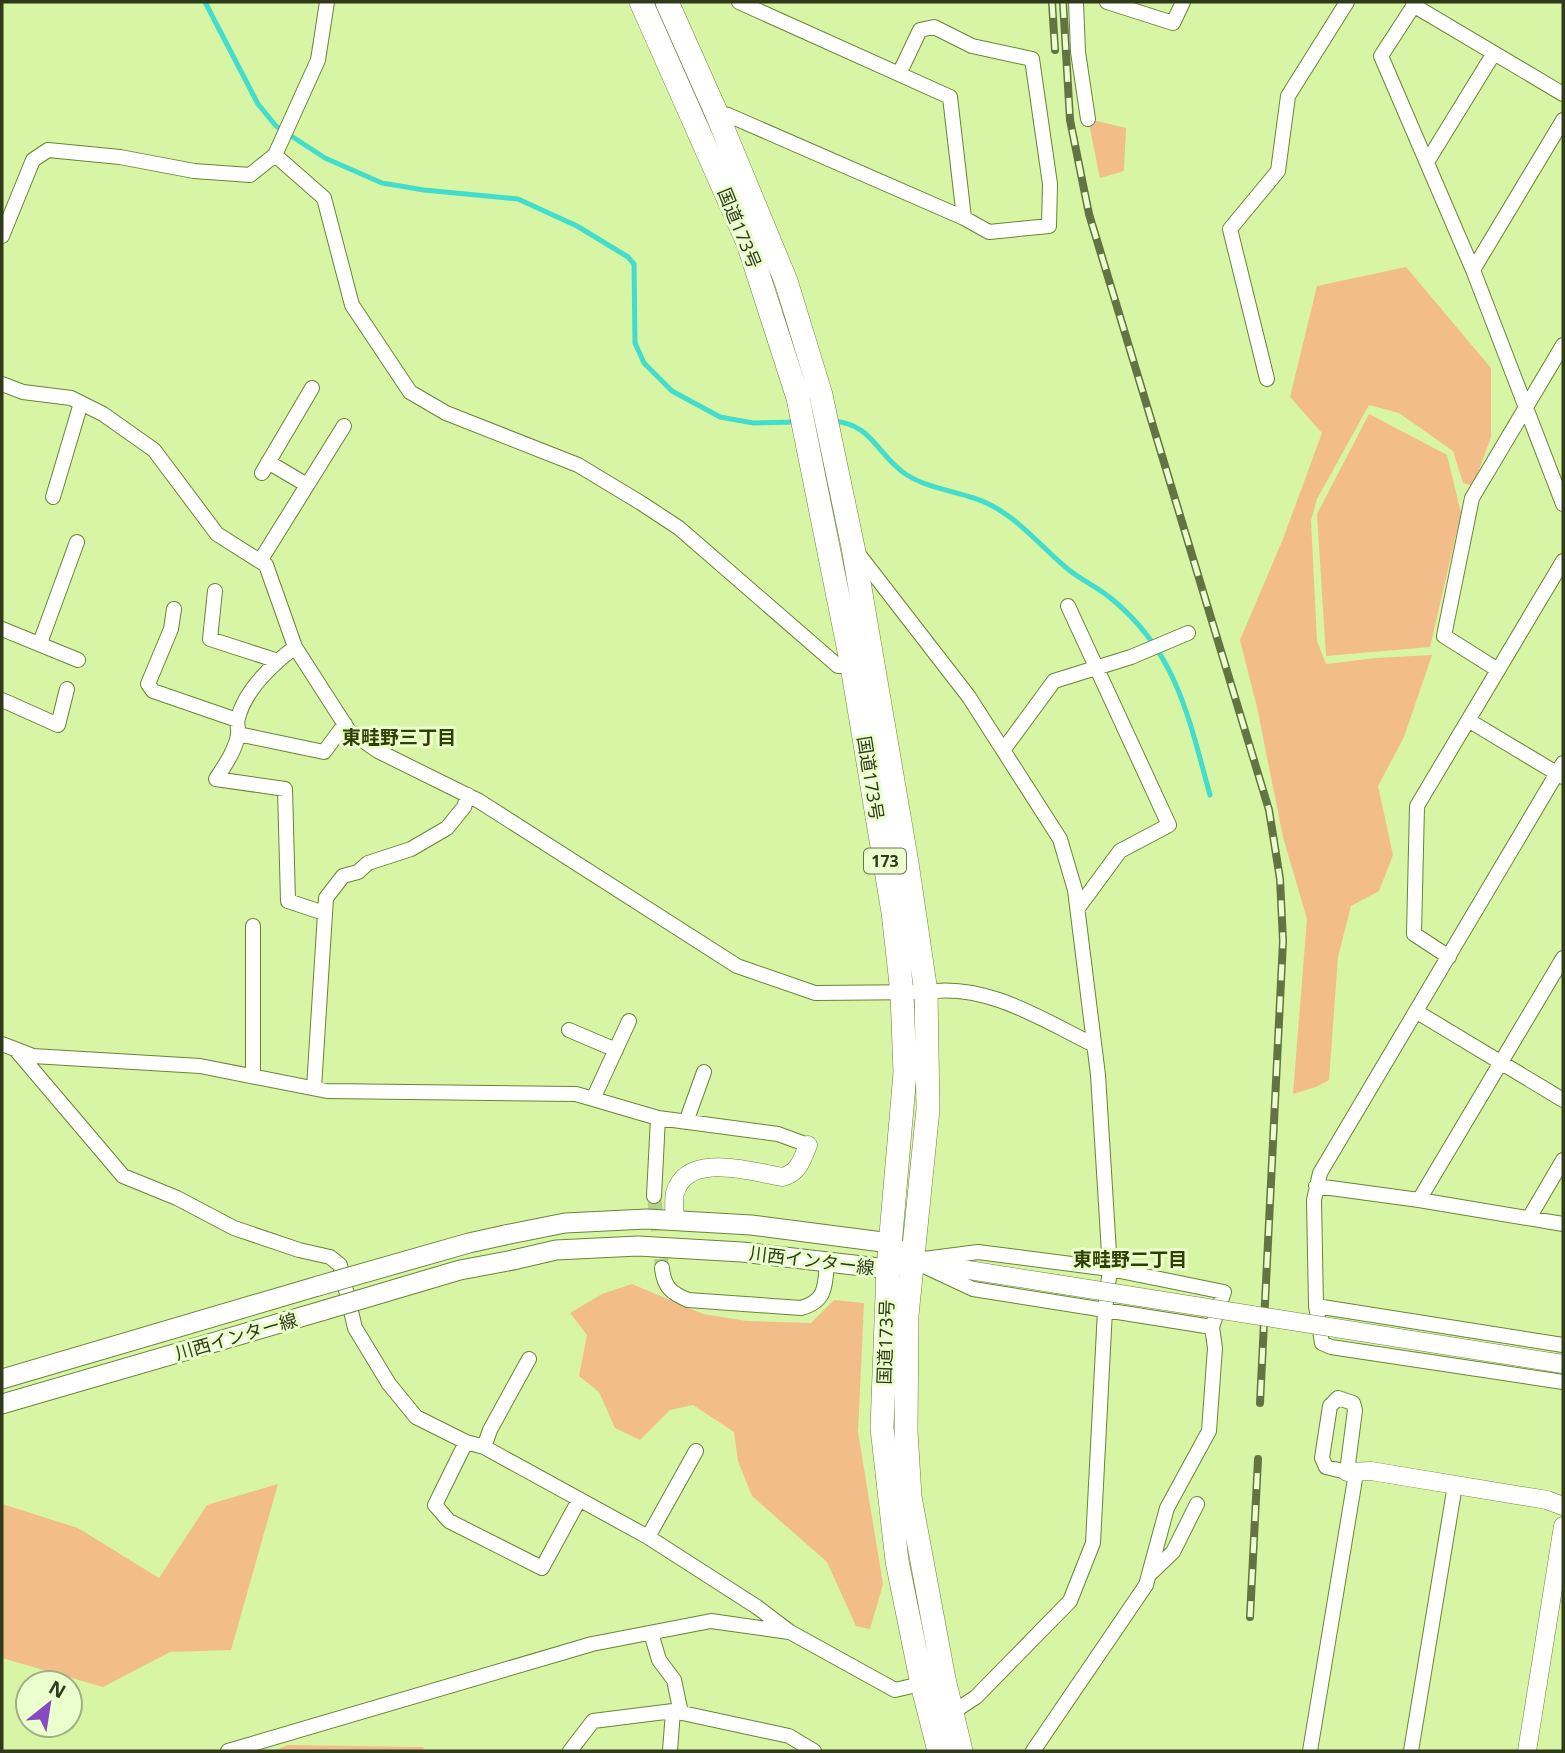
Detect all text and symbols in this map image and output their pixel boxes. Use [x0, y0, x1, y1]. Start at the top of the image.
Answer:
street label: 国道173号 [713, 184, 767, 272]
district label: 東畦野三丁目 [342, 724, 456, 750]
street label: 国道173号 [853, 734, 889, 822]
road number: 173 [864, 848, 906, 874]
street label: 川西インター線 [748, 1240, 876, 1280]
district label: 東畦野二丁目 [1073, 1246, 1187, 1272]
street label: 国道173号 [872, 1299, 898, 1385]
street label: 川西インター線 [172, 1307, 300, 1365]
north arrow [14, 1669, 84, 1739]
text: N [44, 1674, 71, 1704]

